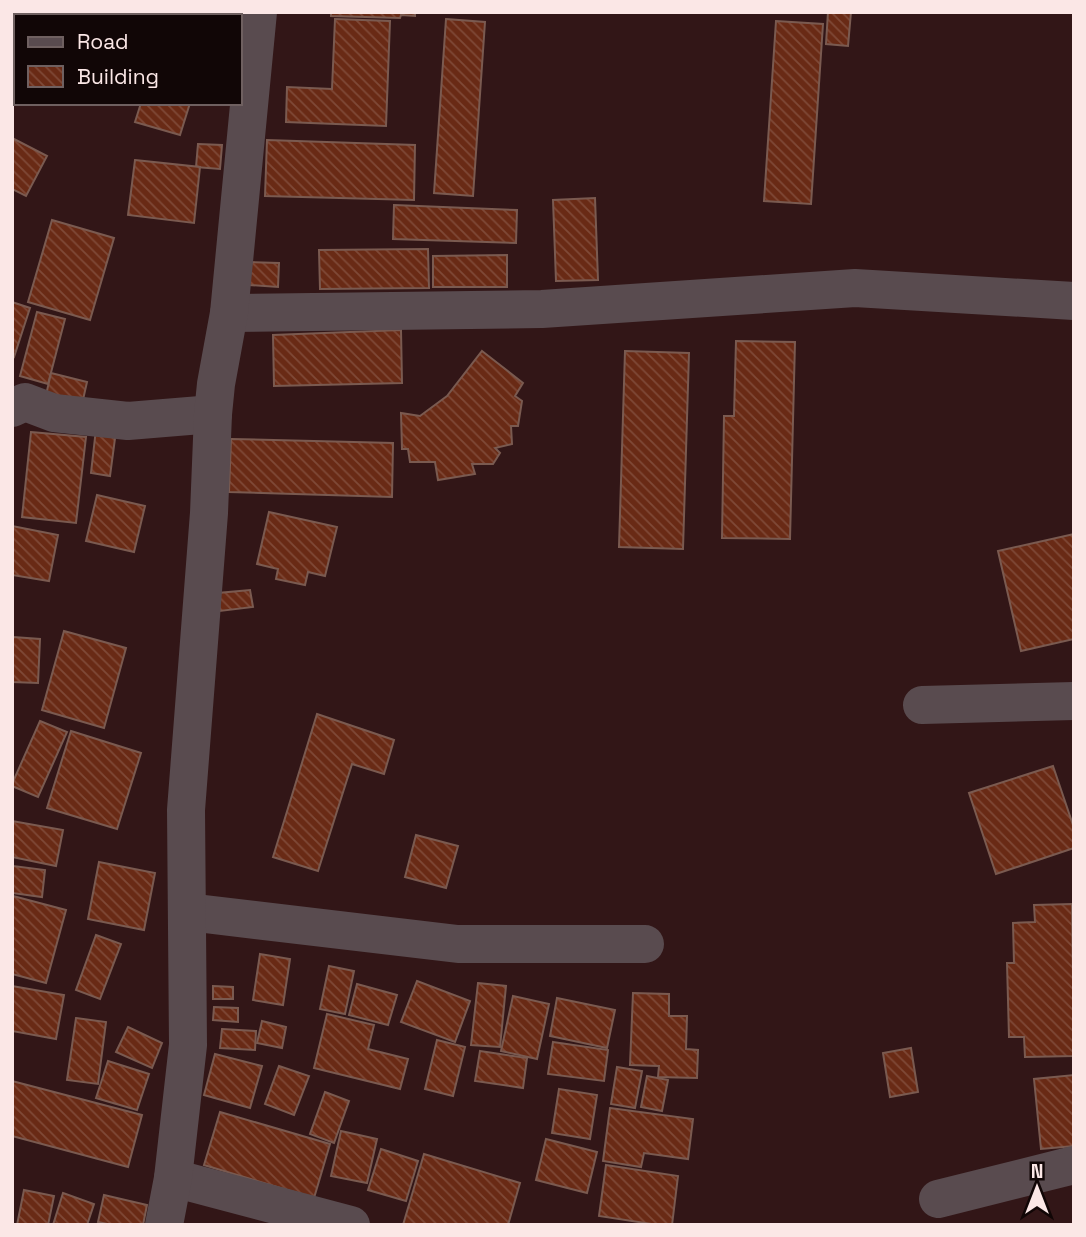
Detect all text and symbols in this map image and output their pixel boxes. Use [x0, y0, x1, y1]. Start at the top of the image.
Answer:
legend [14, 14, 242, 105]
text: Road [77, 28, 129, 55]
text: Building [77, 63, 159, 90]
north arrow [1002, 1153, 1072, 1223]
text: N [1031, 1159, 1043, 1184]

